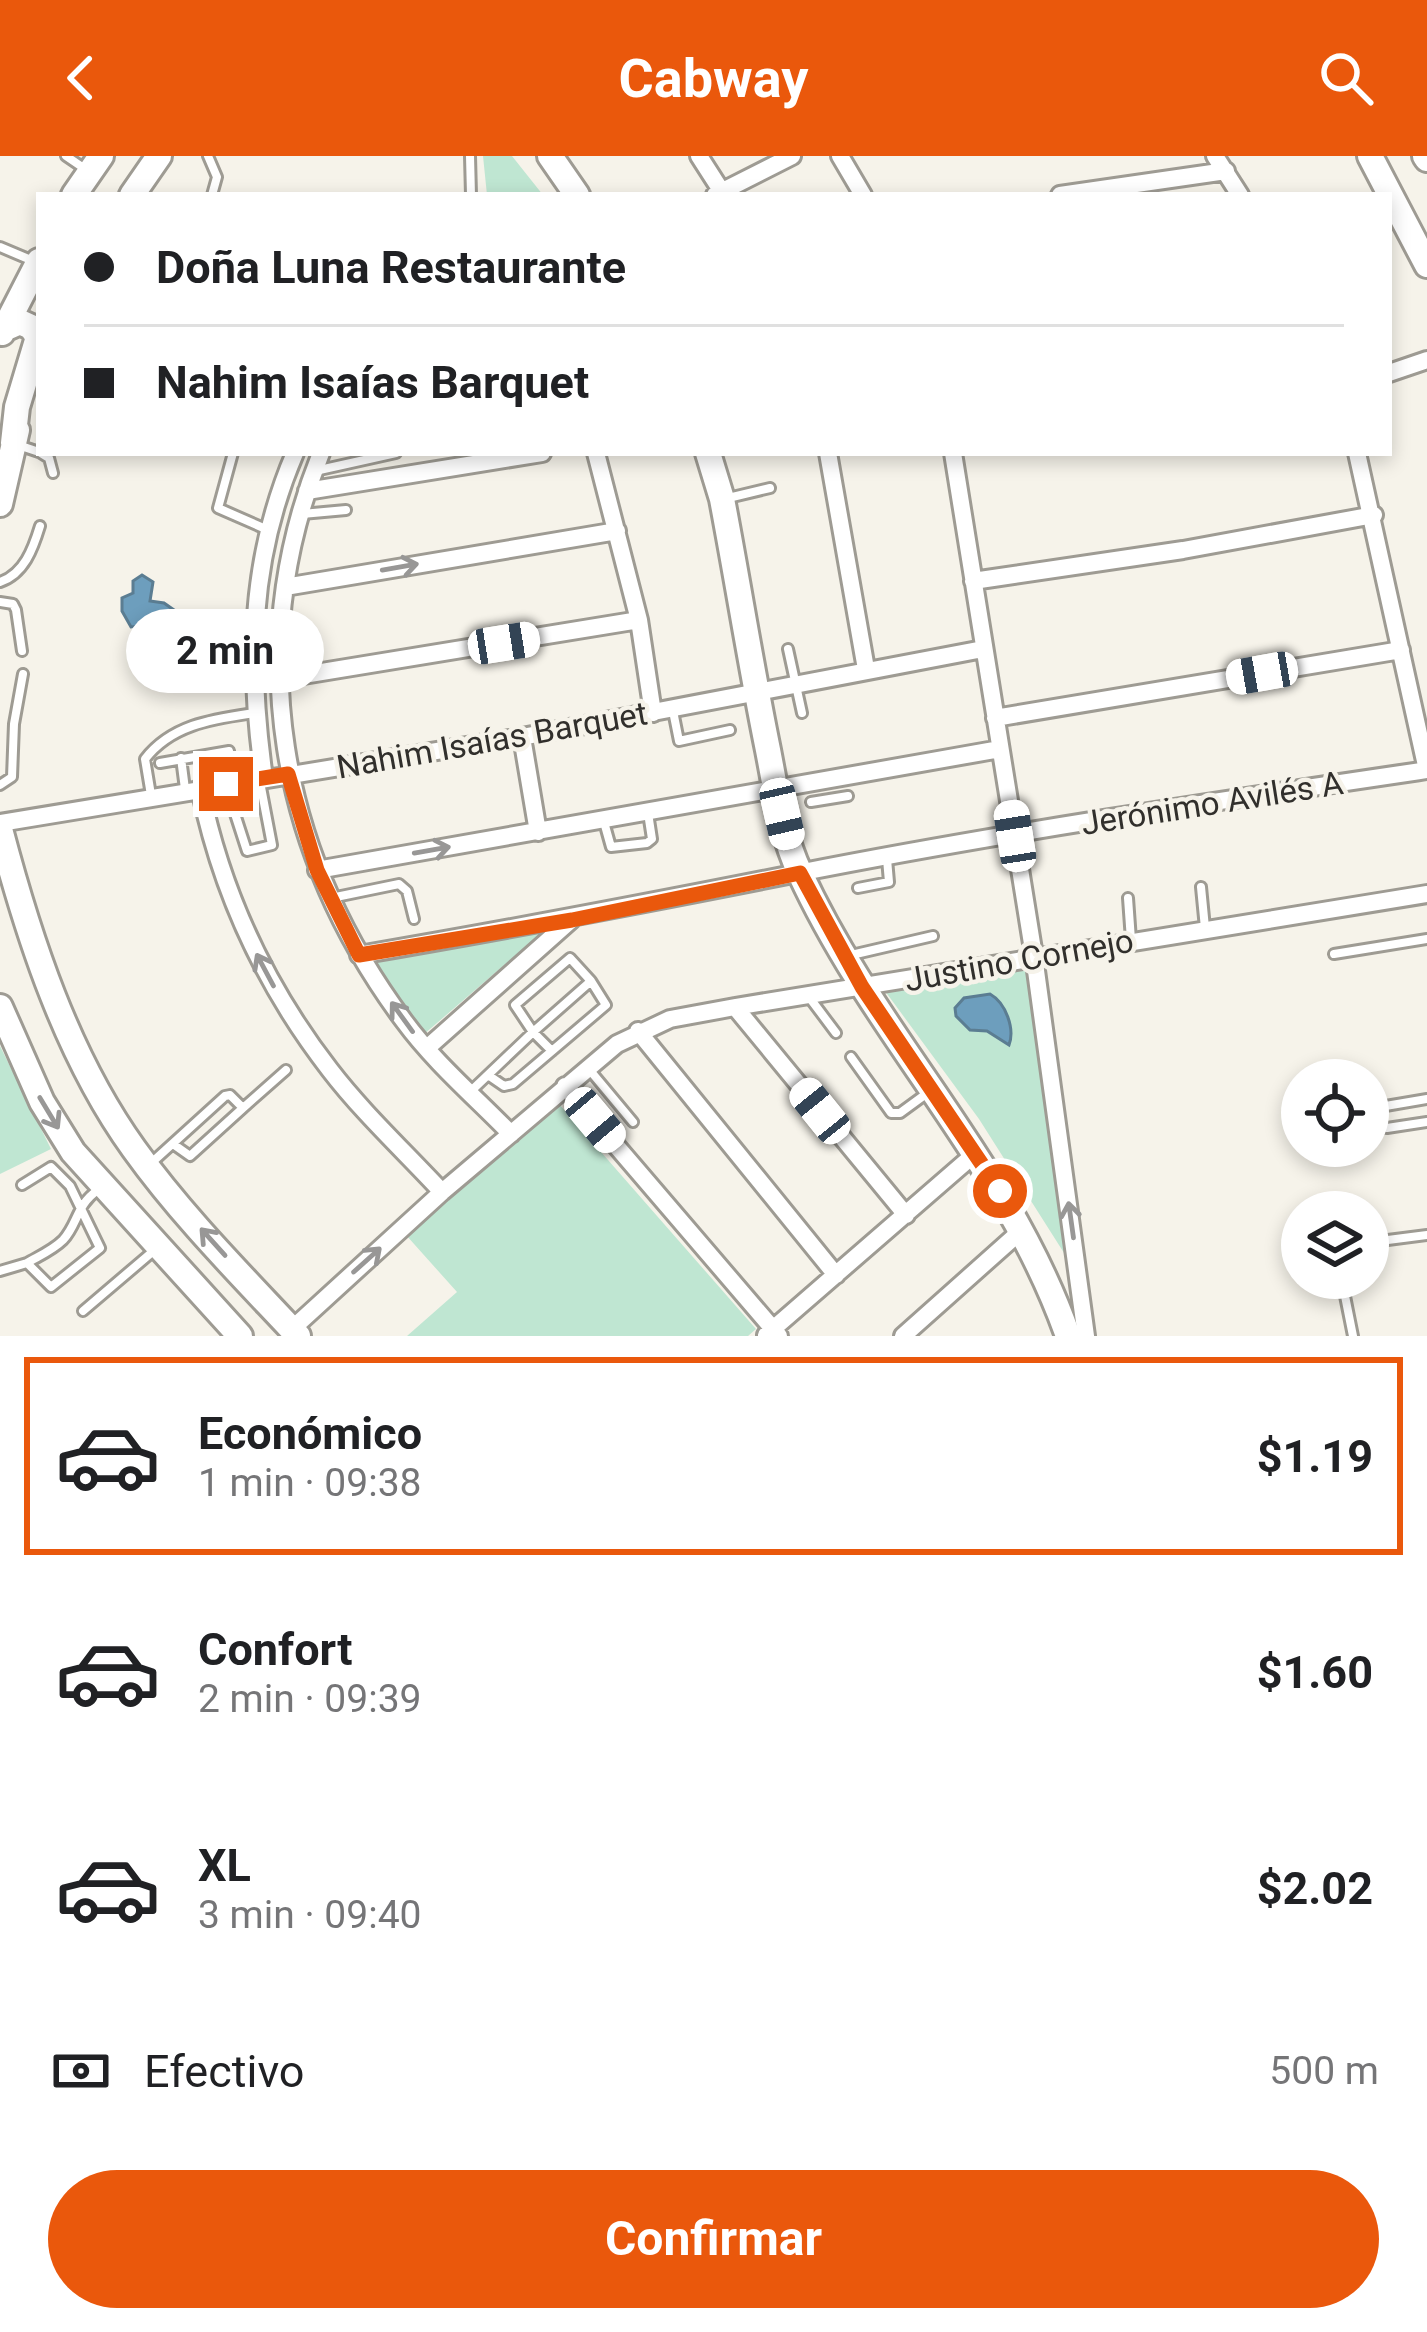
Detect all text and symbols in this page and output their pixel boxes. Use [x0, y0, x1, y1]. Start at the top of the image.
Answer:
icon: back [48, 45, 114, 111]
icon: search [1313, 45, 1379, 111]
text: Cabway [619, 47, 808, 110]
text: Doña Luna Restaurante [156, 241, 626, 294]
text: Nahim Isaías Barquet [156, 356, 589, 409]
one-way arrow [380, 555, 419, 578]
callout: 2 min [127, 610, 325, 694]
car [466, 620, 542, 666]
text: 2 min [176, 628, 274, 674]
car [1223, 649, 1301, 697]
street label: Nahim Isaías Barquet [334, 693, 650, 787]
route end [199, 757, 253, 811]
street label: Jerónimo Avilés A [1078, 763, 1346, 843]
car [756, 775, 808, 853]
car [992, 798, 1038, 874]
one-way arrow [412, 837, 451, 860]
street label: Justino Cornejo [902, 921, 1136, 999]
one-way arrow [253, 953, 276, 988]
one-way arrow [390, 1002, 416, 1034]
map controls [1281, 1059, 1389, 1299]
button: locate [1281, 1059, 1389, 1167]
car [783, 1072, 857, 1150]
car [558, 1081, 632, 1159]
one-way arrow [37, 1095, 61, 1129]
route start [973, 1164, 1027, 1218]
button: layers [1281, 1191, 1389, 1299]
one-way arrow [1059, 1201, 1082, 1240]
one-way arrow [200, 1228, 227, 1258]
one-way arrow [351, 1247, 381, 1275]
icon: car [54, 1402, 162, 1510]
text: Económico [198, 1407, 422, 1460]
text: $1.19 [1257, 1430, 1373, 1483]
text: 1 min · 09:38 [198, 1460, 421, 1506]
icon: car [54, 1618, 162, 1726]
text: Confort [198, 1623, 352, 1676]
text: $1.60 [1257, 1646, 1373, 1699]
text: 2 min · 09:39 [198, 1676, 421, 1722]
icon: car [54, 1834, 162, 1942]
text: XL [198, 1839, 251, 1892]
text: $2.02 [1257, 1862, 1373, 1915]
text: 3 min · 09:40 [198, 1892, 421, 1938]
icon: cash [48, 2038, 114, 2104]
text: Efectivo [144, 2045, 305, 2098]
text: 500 m [1269, 2048, 1379, 2094]
button: Confirmar [48, 2170, 1379, 2308]

